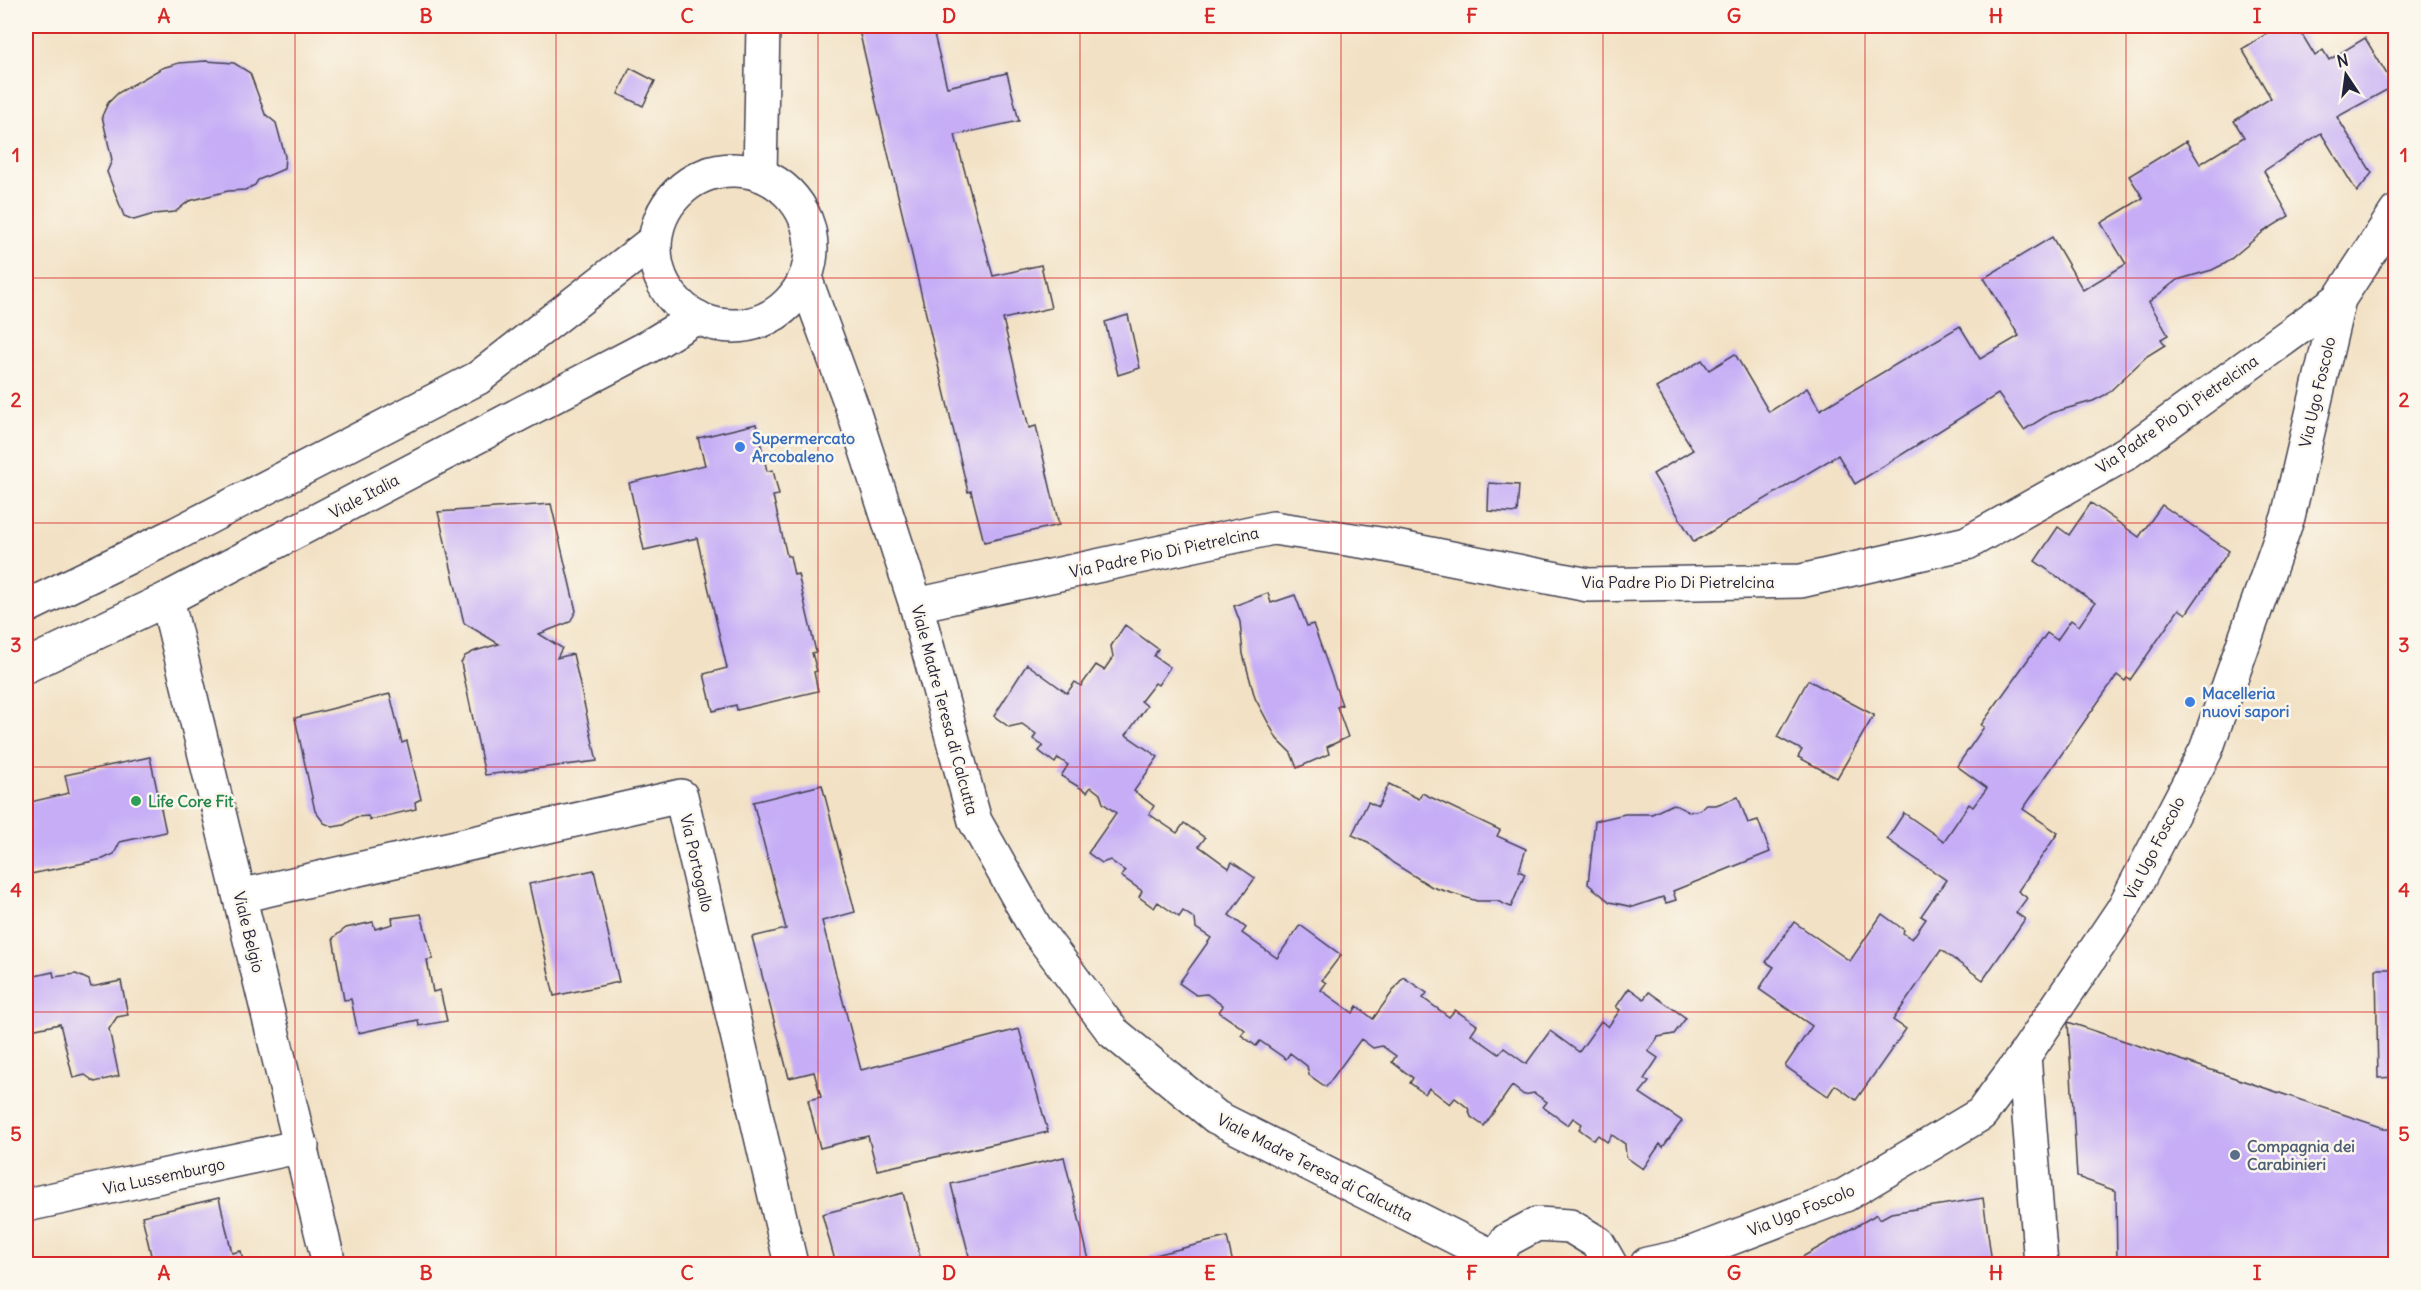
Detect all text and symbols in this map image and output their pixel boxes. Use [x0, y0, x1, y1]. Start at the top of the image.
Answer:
text: A [158, 3, 171, 28]
text: B [419, 3, 433, 28]
text: C [680, 3, 694, 28]
text: D [942, 3, 956, 28]
text: E [1204, 3, 1216, 28]
text: F [1466, 3, 1478, 28]
text: G [1727, 3, 1741, 28]
text: H [1989, 3, 2003, 28]
text: I [2253, 3, 2262, 28]
north arrow [2316, 45, 2376, 105]
text: N [2335, 49, 2350, 71]
text: 1 [12, 142, 20, 167]
text: 1 [2400, 142, 2408, 167]
street label: Via Ugo Foscolo [2295, 335, 2339, 449]
street label: Via Padre Pio Di Pietrelcina [2092, 350, 2262, 478]
text: 2 [11, 387, 22, 412]
text: 2 [2399, 387, 2410, 412]
place label: Supermercato Arcobaleno [752, 428, 855, 466]
marker: Supermercato Arcobaleno [733, 440, 747, 454]
street label: Viale Italia [326, 469, 402, 523]
street label: Via Padre Pio Di Pietrelcina [1067, 522, 1261, 582]
street label: Via Padre Pio Di Pietrelcina [1581, 572, 1775, 592]
street label: Viale Madre Teresa di Calcutta [907, 603, 983, 817]
text: 3 [10, 632, 22, 657]
text: 3 [2398, 632, 2410, 657]
place label: Macelleria nuovi sapori [2202, 683, 2289, 722]
marker: Macelleria nuovi sapori [2183, 695, 2197, 709]
place label: Life Core Fit [148, 791, 234, 811]
street label: Via Ugo Foscolo [2119, 793, 2189, 903]
marker: Life Core Fit [129, 794, 143, 808]
street label: Via Portogallo [676, 812, 718, 914]
text: 4 [10, 877, 22, 902]
text: 4 [2398, 877, 2410, 902]
street label: Viale Belgio [229, 889, 269, 975]
street label: Viale Madre Teresa di Calcutta [1214, 1109, 1416, 1225]
text: 5 [10, 1121, 22, 1146]
text: 5 [2398, 1121, 2410, 1146]
place label: Compagnia dei Carabinieri [2247, 1136, 2355, 1174]
marker: Compagnia dei Carabinieri [2228, 1148, 2242, 1162]
street label: Via Lussemburgo [101, 1153, 227, 1199]
street label: Via Ugo Foscolo [1745, 1180, 1857, 1240]
text: A [158, 1260, 171, 1285]
text: B [419, 1260, 433, 1285]
text: C [680, 1260, 694, 1285]
text: D [942, 1260, 956, 1285]
text: E [1204, 1260, 1216, 1285]
text: F [1466, 1260, 1478, 1285]
text: G [1727, 1260, 1741, 1285]
text: H [1989, 1260, 2003, 1285]
text: I [2253, 1260, 2262, 1285]

